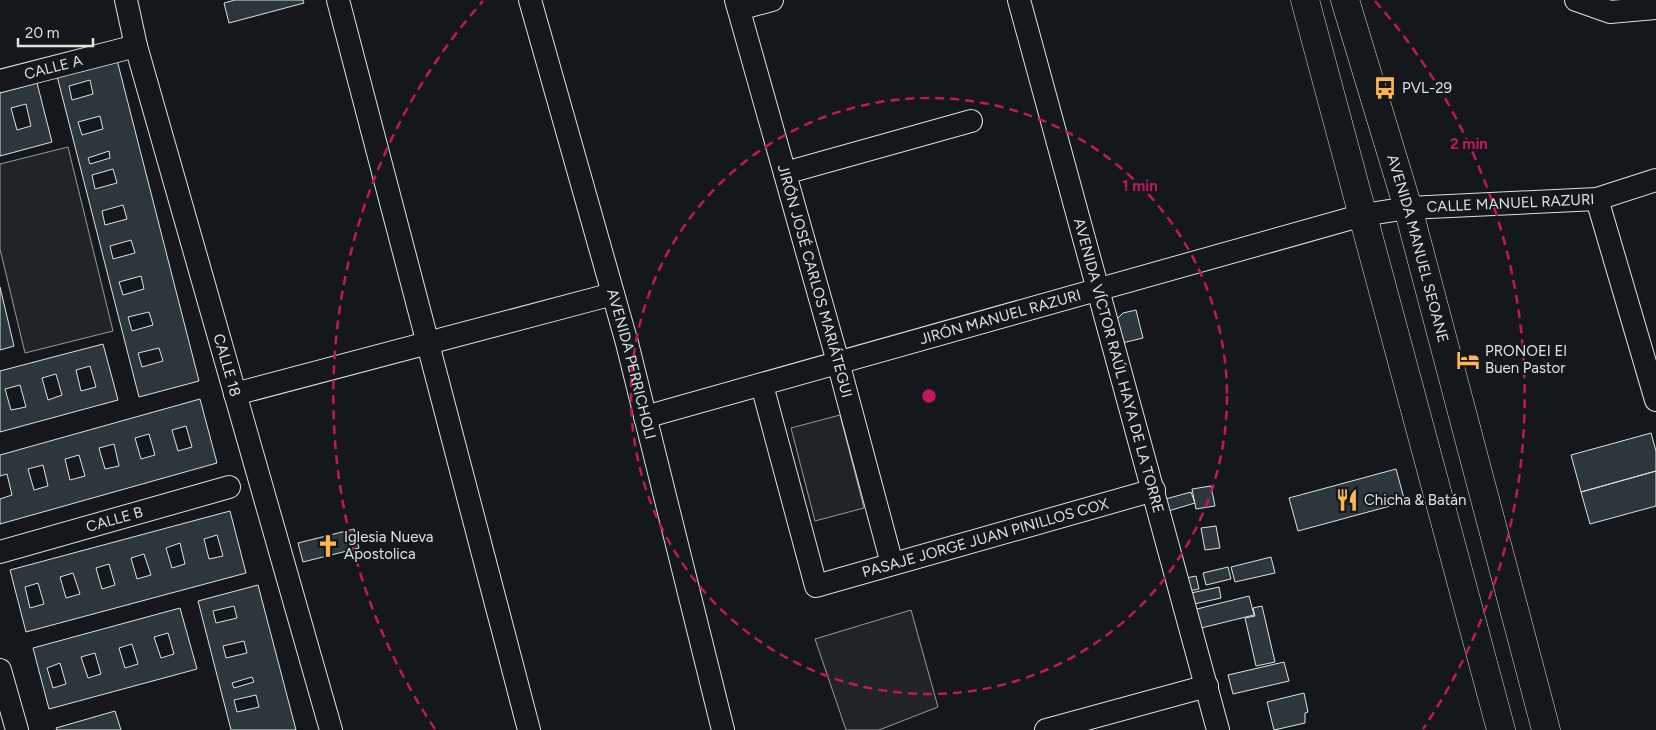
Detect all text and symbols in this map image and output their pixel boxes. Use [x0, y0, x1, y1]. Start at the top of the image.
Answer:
scale bar [18, 15, 92, 47]
text: 20 m [25, 24, 59, 42]
street label: CALLE A [22, 51, 84, 83]
bus stop icon: PVL-29 [1372, 75, 1398, 101]
place label: PVL-29 [1402, 79, 1452, 97]
text: 2 min [1450, 135, 1488, 153]
street label: AVENIDA MANUEL SEOANE [1383, 152, 1452, 345]
street label: JIRÓN JOSÉ CARLOS MARIÁTEGUI [774, 162, 856, 400]
text: 1 min [1122, 177, 1158, 195]
street label: CALLE MANUEL RAZURI [1426, 190, 1595, 216]
street label: AVENIDA VÍCTOR RAÚL HAYA DE LA TORRE [1070, 216, 1167, 515]
street label: JIRÓN MANUEL RAZURI [917, 286, 1083, 348]
street label: AVENIDA PERRICHOLI [603, 287, 660, 441]
street label: CALLE 18 [209, 332, 245, 399]
place label: PRONOEI El Buen Pastor [1485, 342, 1567, 377]
hotel icon: PRONOEI El Buen Pastor [1455, 347, 1481, 373]
centre of rings [920, 387, 938, 405]
restaurant icon: Chicha & Batán [1334, 487, 1360, 513]
place label: Chicha & Batán [1364, 491, 1466, 509]
street label: PASAJE JORGE JUAN PINILLOS COX [860, 494, 1111, 581]
street label: CALLE B [84, 503, 145, 536]
place label: Iglesia Nueva Apostolica [344, 528, 433, 563]
church icon: Iglesia Nueva Apostolica [315, 533, 341, 559]

